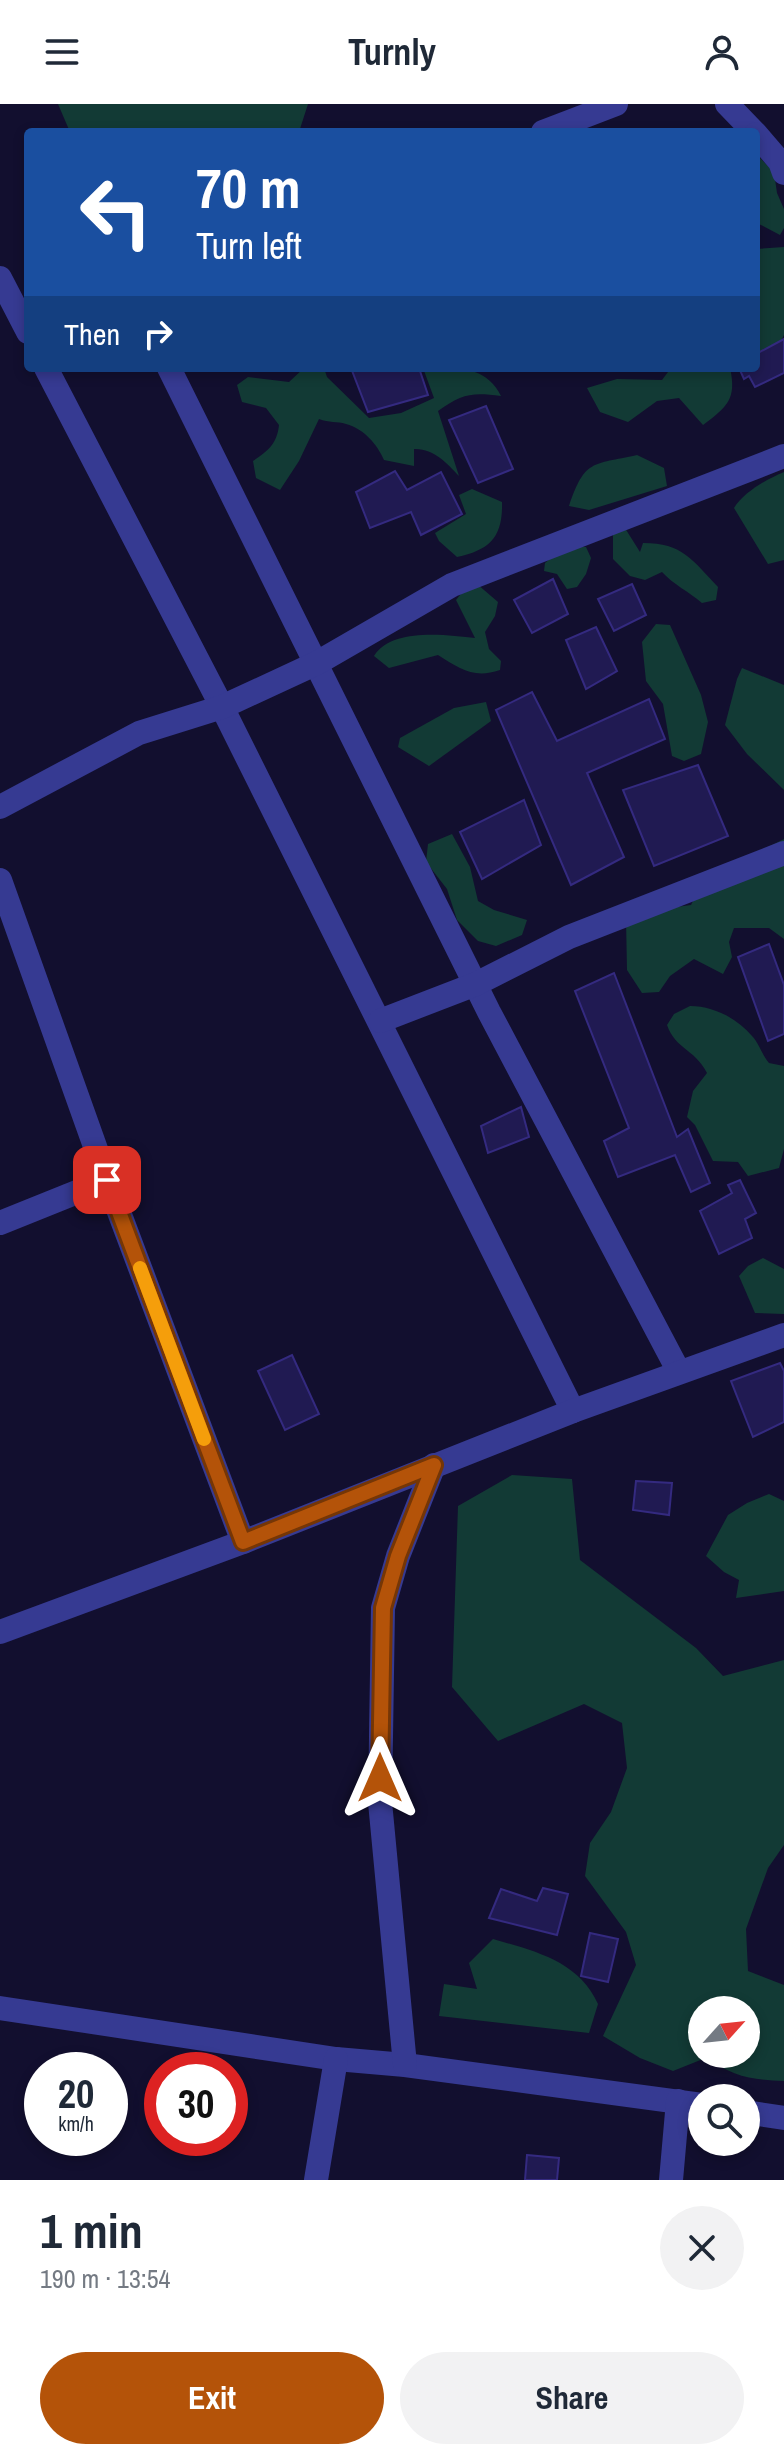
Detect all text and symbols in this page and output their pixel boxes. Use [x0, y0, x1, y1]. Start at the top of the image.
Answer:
text: Turnly [348, 28, 436, 76]
icon: menu [40, 30, 84, 74]
icon: person [700, 30, 744, 74]
text: 70 m [196, 150, 301, 225]
icon: left [64, 160, 168, 264]
text: Turn left [196, 222, 302, 270]
icon: right [136, 312, 180, 356]
text: Then [64, 314, 120, 354]
pin [73, 1146, 141, 1214]
icon: arrive [85, 1158, 129, 1202]
position arrow [338, 1736, 422, 1820]
north arrow [688, 1996, 760, 2068]
map controls [688, 1996, 760, 2156]
speed limit sign: 30 [144, 2052, 248, 2156]
text: 20 [58, 2067, 94, 2120]
button: search [688, 2084, 760, 2156]
text: km/h [58, 2110, 94, 2137]
text: 1 min [40, 2198, 143, 2263]
button: close [660, 2206, 744, 2290]
text: 190 m · 13:54 [40, 2261, 170, 2296]
button: Exit [40, 2352, 384, 2444]
button: Share [400, 2352, 744, 2444]

